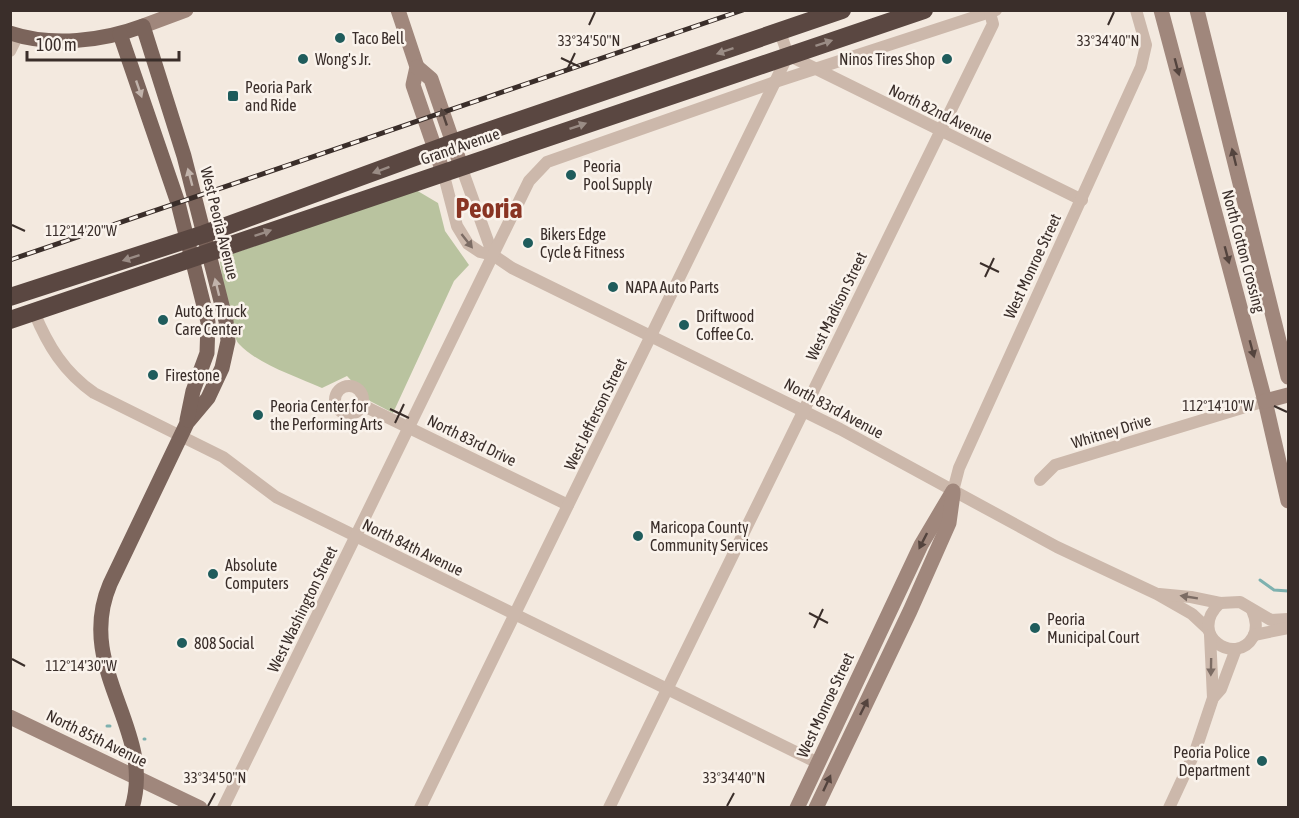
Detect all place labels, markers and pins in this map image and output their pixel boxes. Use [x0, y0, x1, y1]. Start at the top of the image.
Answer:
place label: Taco Bell [352, 29, 405, 47]
marker: Taco Bell [333, 31, 347, 45]
place label: Wong's Jr. [315, 50, 371, 69]
place label: Ninos Tires Shop [839, 50, 935, 69]
marker: Wong's Jr. [296, 52, 310, 66]
marker: Ninos Tires Shop [940, 52, 954, 66]
place label: Peoria Park and Ride [245, 78, 312, 114]
marker: Peoria Park and Ride [226, 89, 240, 103]
place label: Peoria Pool Supply [583, 157, 653, 194]
marker: Peoria Pool Supply [564, 168, 578, 182]
place label: Bikers Edge Cycle & Fitness [540, 225, 625, 262]
marker: Bikers Edge Cycle & Fitness [521, 236, 535, 250]
place label: NAPA Auto Parts [625, 278, 719, 296]
marker: NAPA Auto Parts [606, 280, 620, 294]
place label: Auto & Truck Care Center [175, 302, 247, 338]
place label: Driftwood Coffee Co. [696, 307, 754, 343]
marker: Auto & Truck Care Center [156, 313, 170, 327]
marker: Driftwood Coffee Co. [677, 318, 691, 332]
place label: Firestone [165, 366, 220, 384]
marker: Firestone [146, 368, 160, 382]
place label: Peoria Center for the Performing Arts [270, 397, 383, 434]
marker: Peoria Center for the Performing Arts [251, 408, 265, 422]
place label: Maricopa County Community Services [650, 518, 768, 555]
marker: Maricopa County Community Services [631, 529, 645, 543]
place label: Absolute Computers [225, 556, 289, 593]
marker: Absolute Computers [206, 567, 220, 581]
place label: Peoria Municipal Court [1047, 610, 1140, 647]
marker: Peoria Municipal Court [1028, 621, 1042, 635]
place label: 808 Social [194, 634, 255, 652]
marker: 808 Social [175, 636, 189, 650]
place label: Peoria Police Department [1173, 743, 1250, 780]
marker: Peoria Police Department [1255, 754, 1269, 768]

